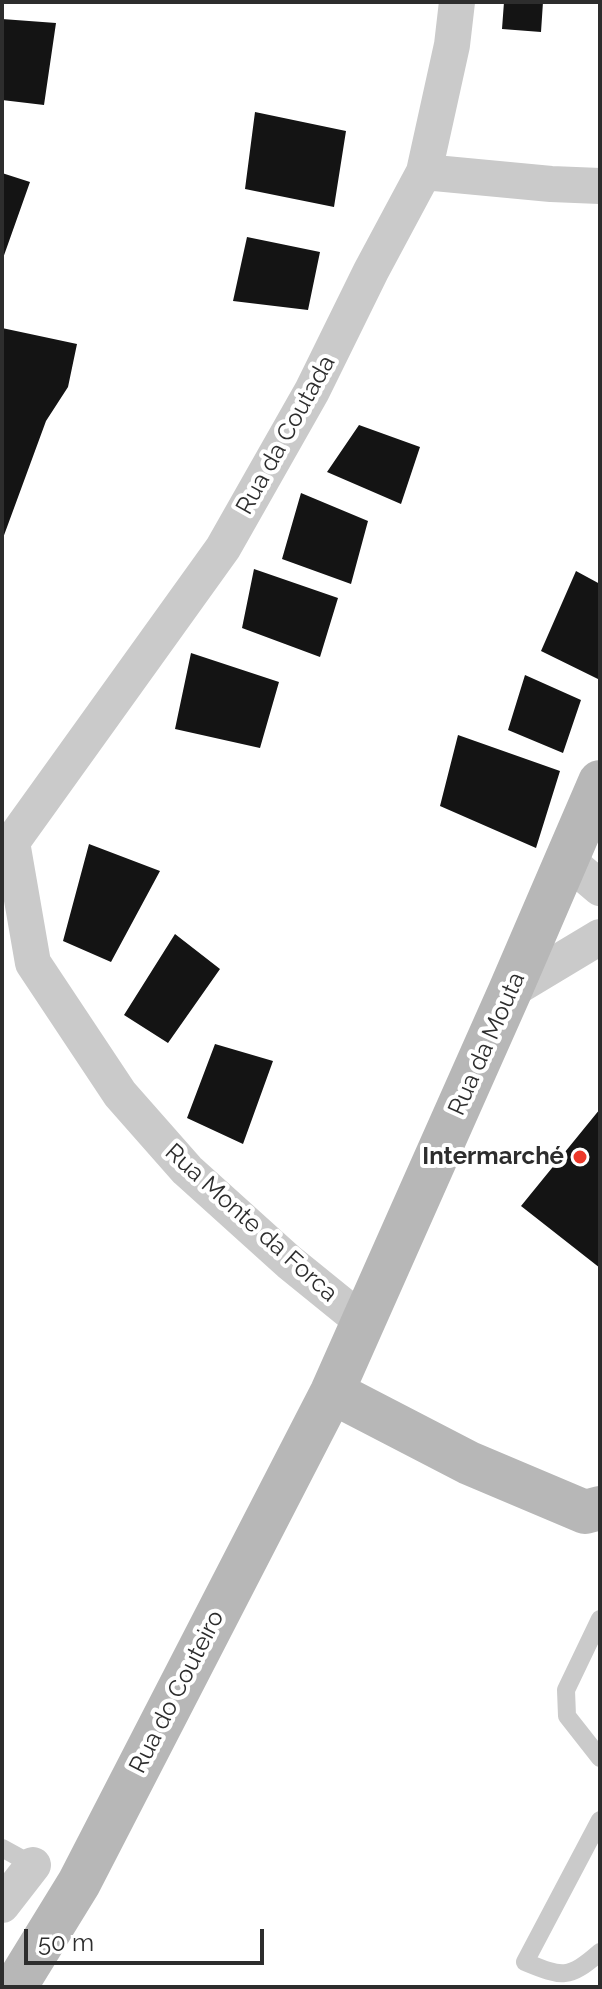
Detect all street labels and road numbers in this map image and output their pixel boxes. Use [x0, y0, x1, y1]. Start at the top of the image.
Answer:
street label: Rua da Coutada [230, 351, 342, 519]
street label: Rua da Mouta [443, 968, 531, 1120]
street label: Rua Monte da Forca [159, 1138, 343, 1308]
street label: Rua do Couteiro [124, 1606, 230, 1778]

